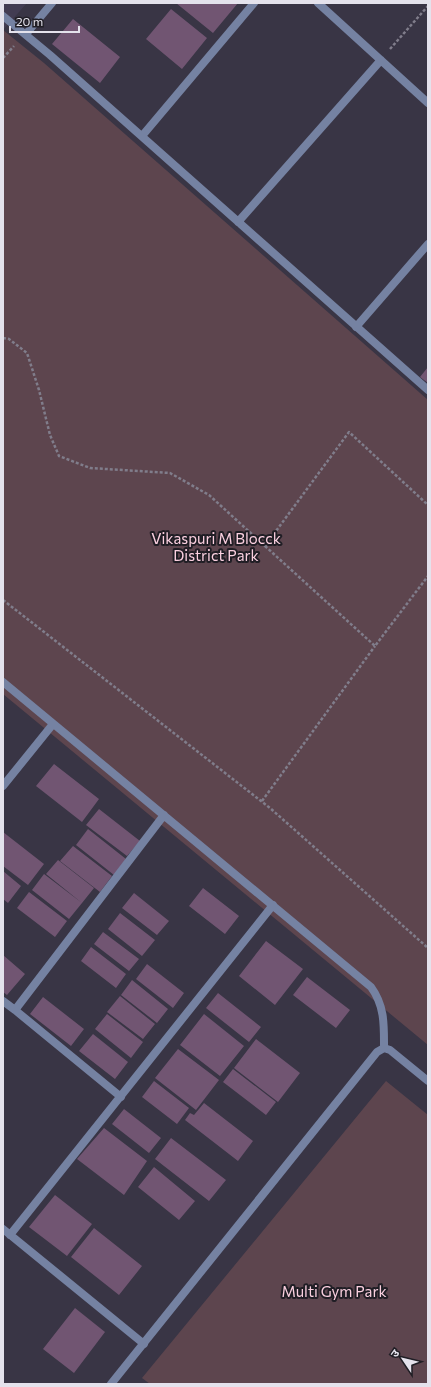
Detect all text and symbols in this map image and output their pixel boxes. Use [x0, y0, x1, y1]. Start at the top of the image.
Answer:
scale bar [10, 8, 79, 34]
text: 20 m [16, 14, 43, 28]
park label: Vikaspuri M Blocck District Park [151, 529, 281, 564]
park label: Multi Gym Park [281, 1282, 387, 1300]
north arrow [383, 1339, 423, 1379]
text: उ [387, 1346, 402, 1359]

